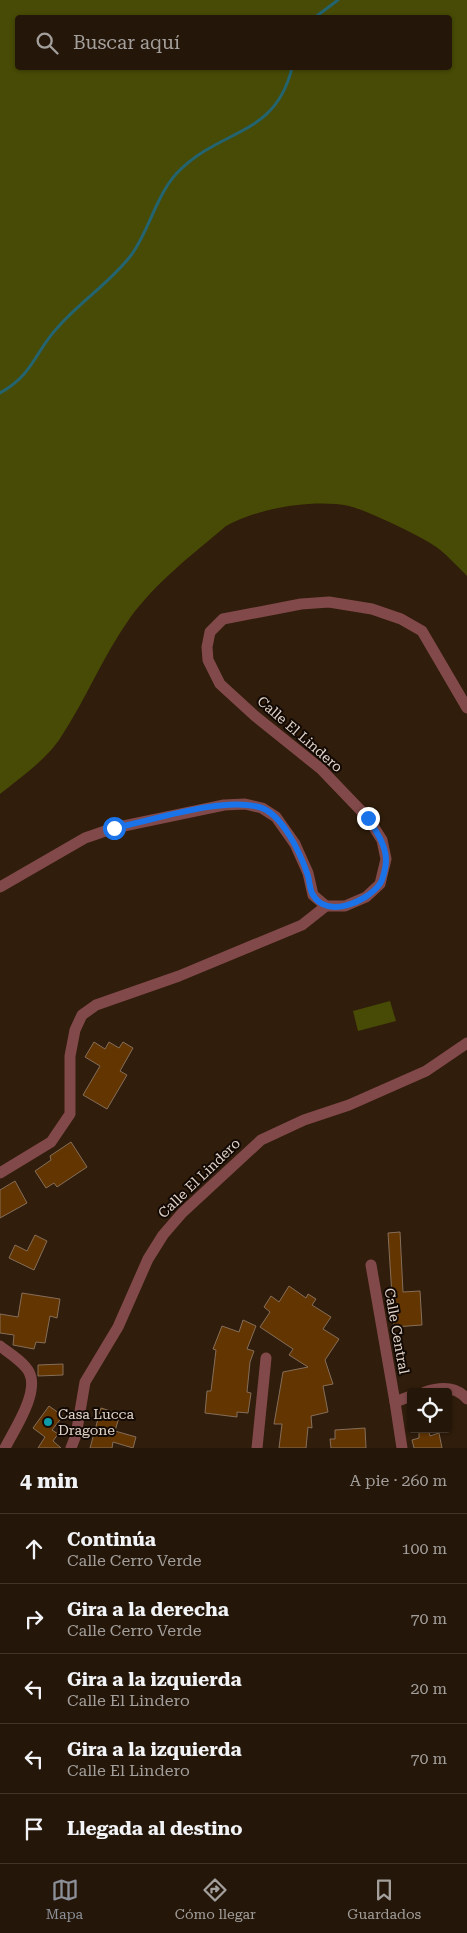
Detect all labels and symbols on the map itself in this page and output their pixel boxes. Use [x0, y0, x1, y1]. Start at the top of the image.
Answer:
street label: Calle El Lindero [254, 693, 346, 775]
route end [357, 807, 380, 830]
route start [103, 817, 126, 840]
street label: Calle El Lindero [155, 1135, 243, 1221]
street label: Calle Central [382, 1287, 413, 1376]
place label: Casa Lucca Dragone [58, 1406, 134, 1438]
marker: Casa Lucca Dragone [42, 1416, 54, 1428]

